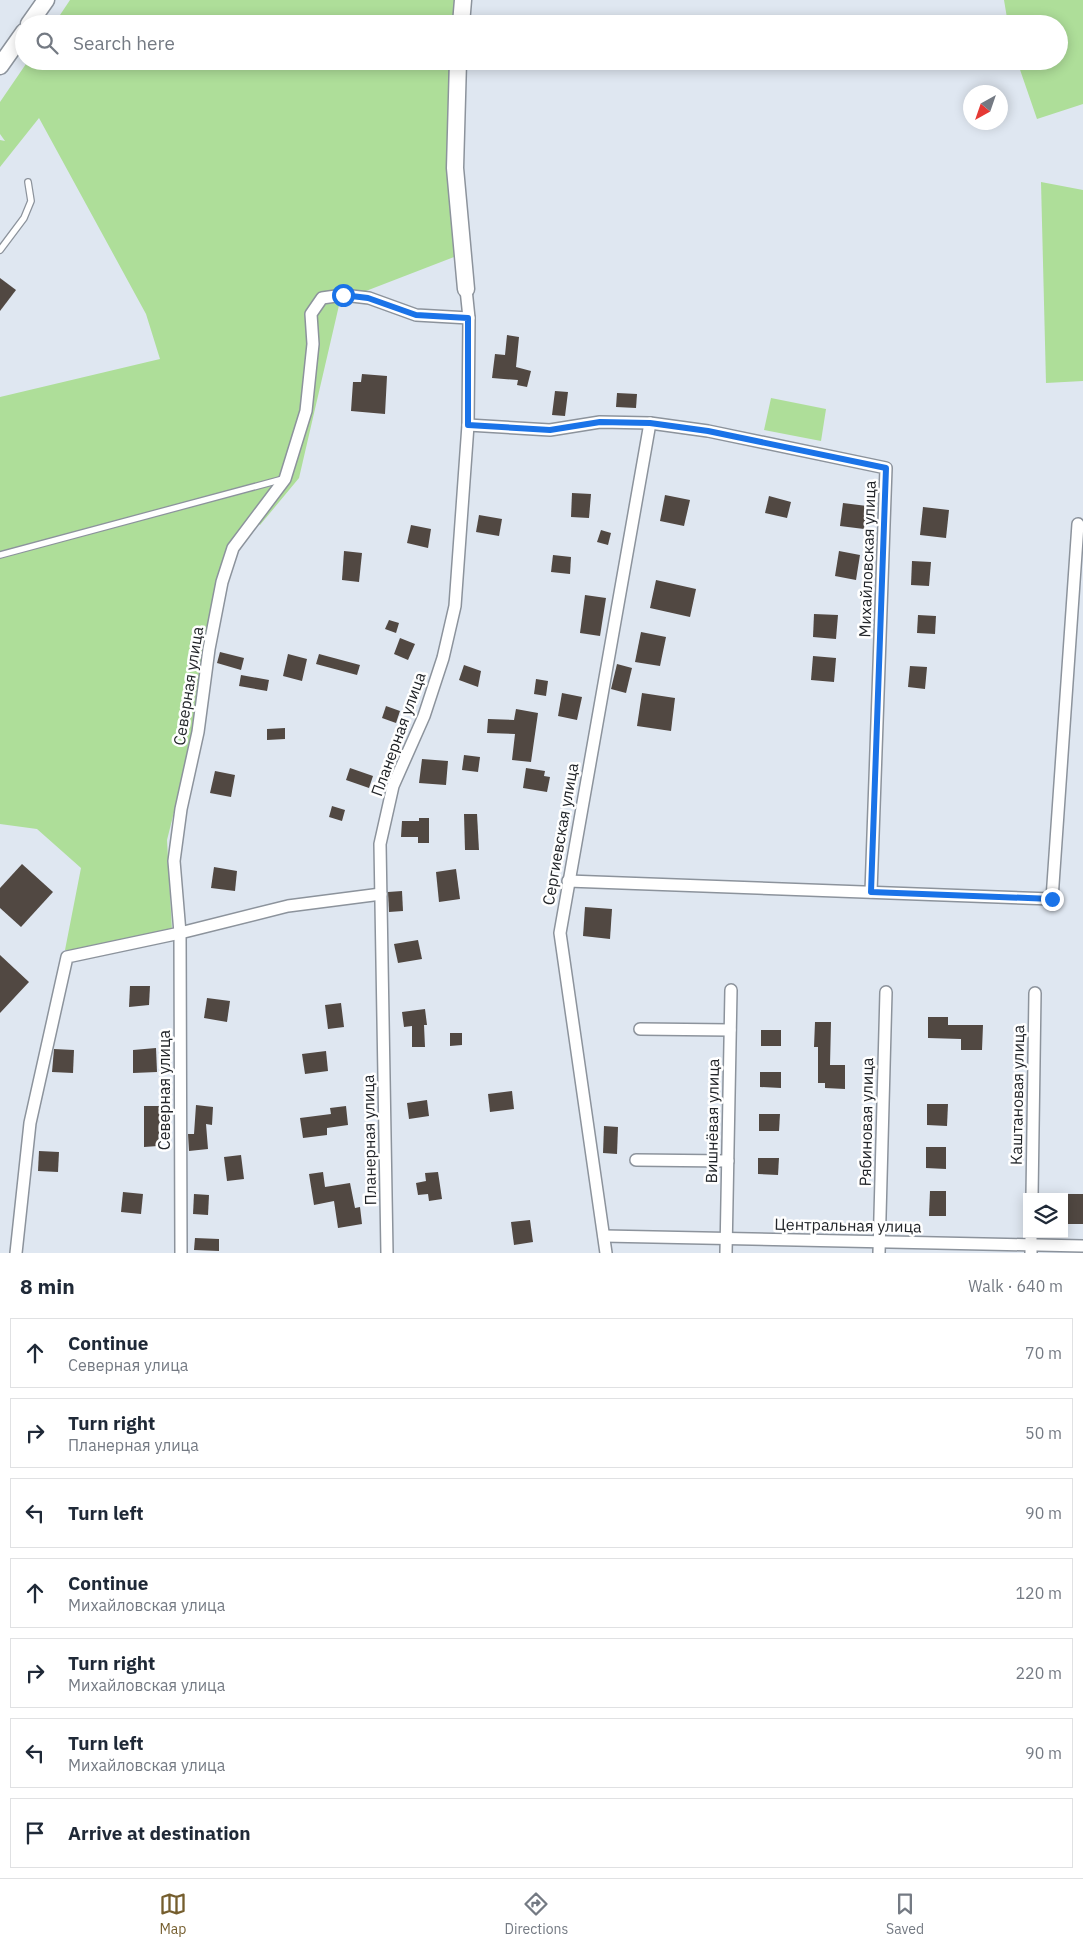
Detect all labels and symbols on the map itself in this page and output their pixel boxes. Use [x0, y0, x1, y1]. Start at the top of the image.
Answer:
north arrow [963, 85, 1008, 130]
route start [332, 284, 355, 307]
street label: Михайловская улица [854, 480, 880, 638]
street label: Северная улица [169, 625, 207, 747]
street label: Планерная улица [366, 669, 430, 799]
street label: Сергиевская улица [538, 761, 582, 907]
route end [1041, 888, 1064, 911]
street label: Каштановая улица [1006, 1024, 1028, 1165]
street label: Северная улица [154, 1029, 174, 1150]
street label: Рябиновая улица [855, 1057, 877, 1187]
street label: Вишнёвая улица [701, 1058, 723, 1184]
street label: Планерная улица [358, 1074, 380, 1206]
street label: Центральная улица [774, 1214, 922, 1236]

